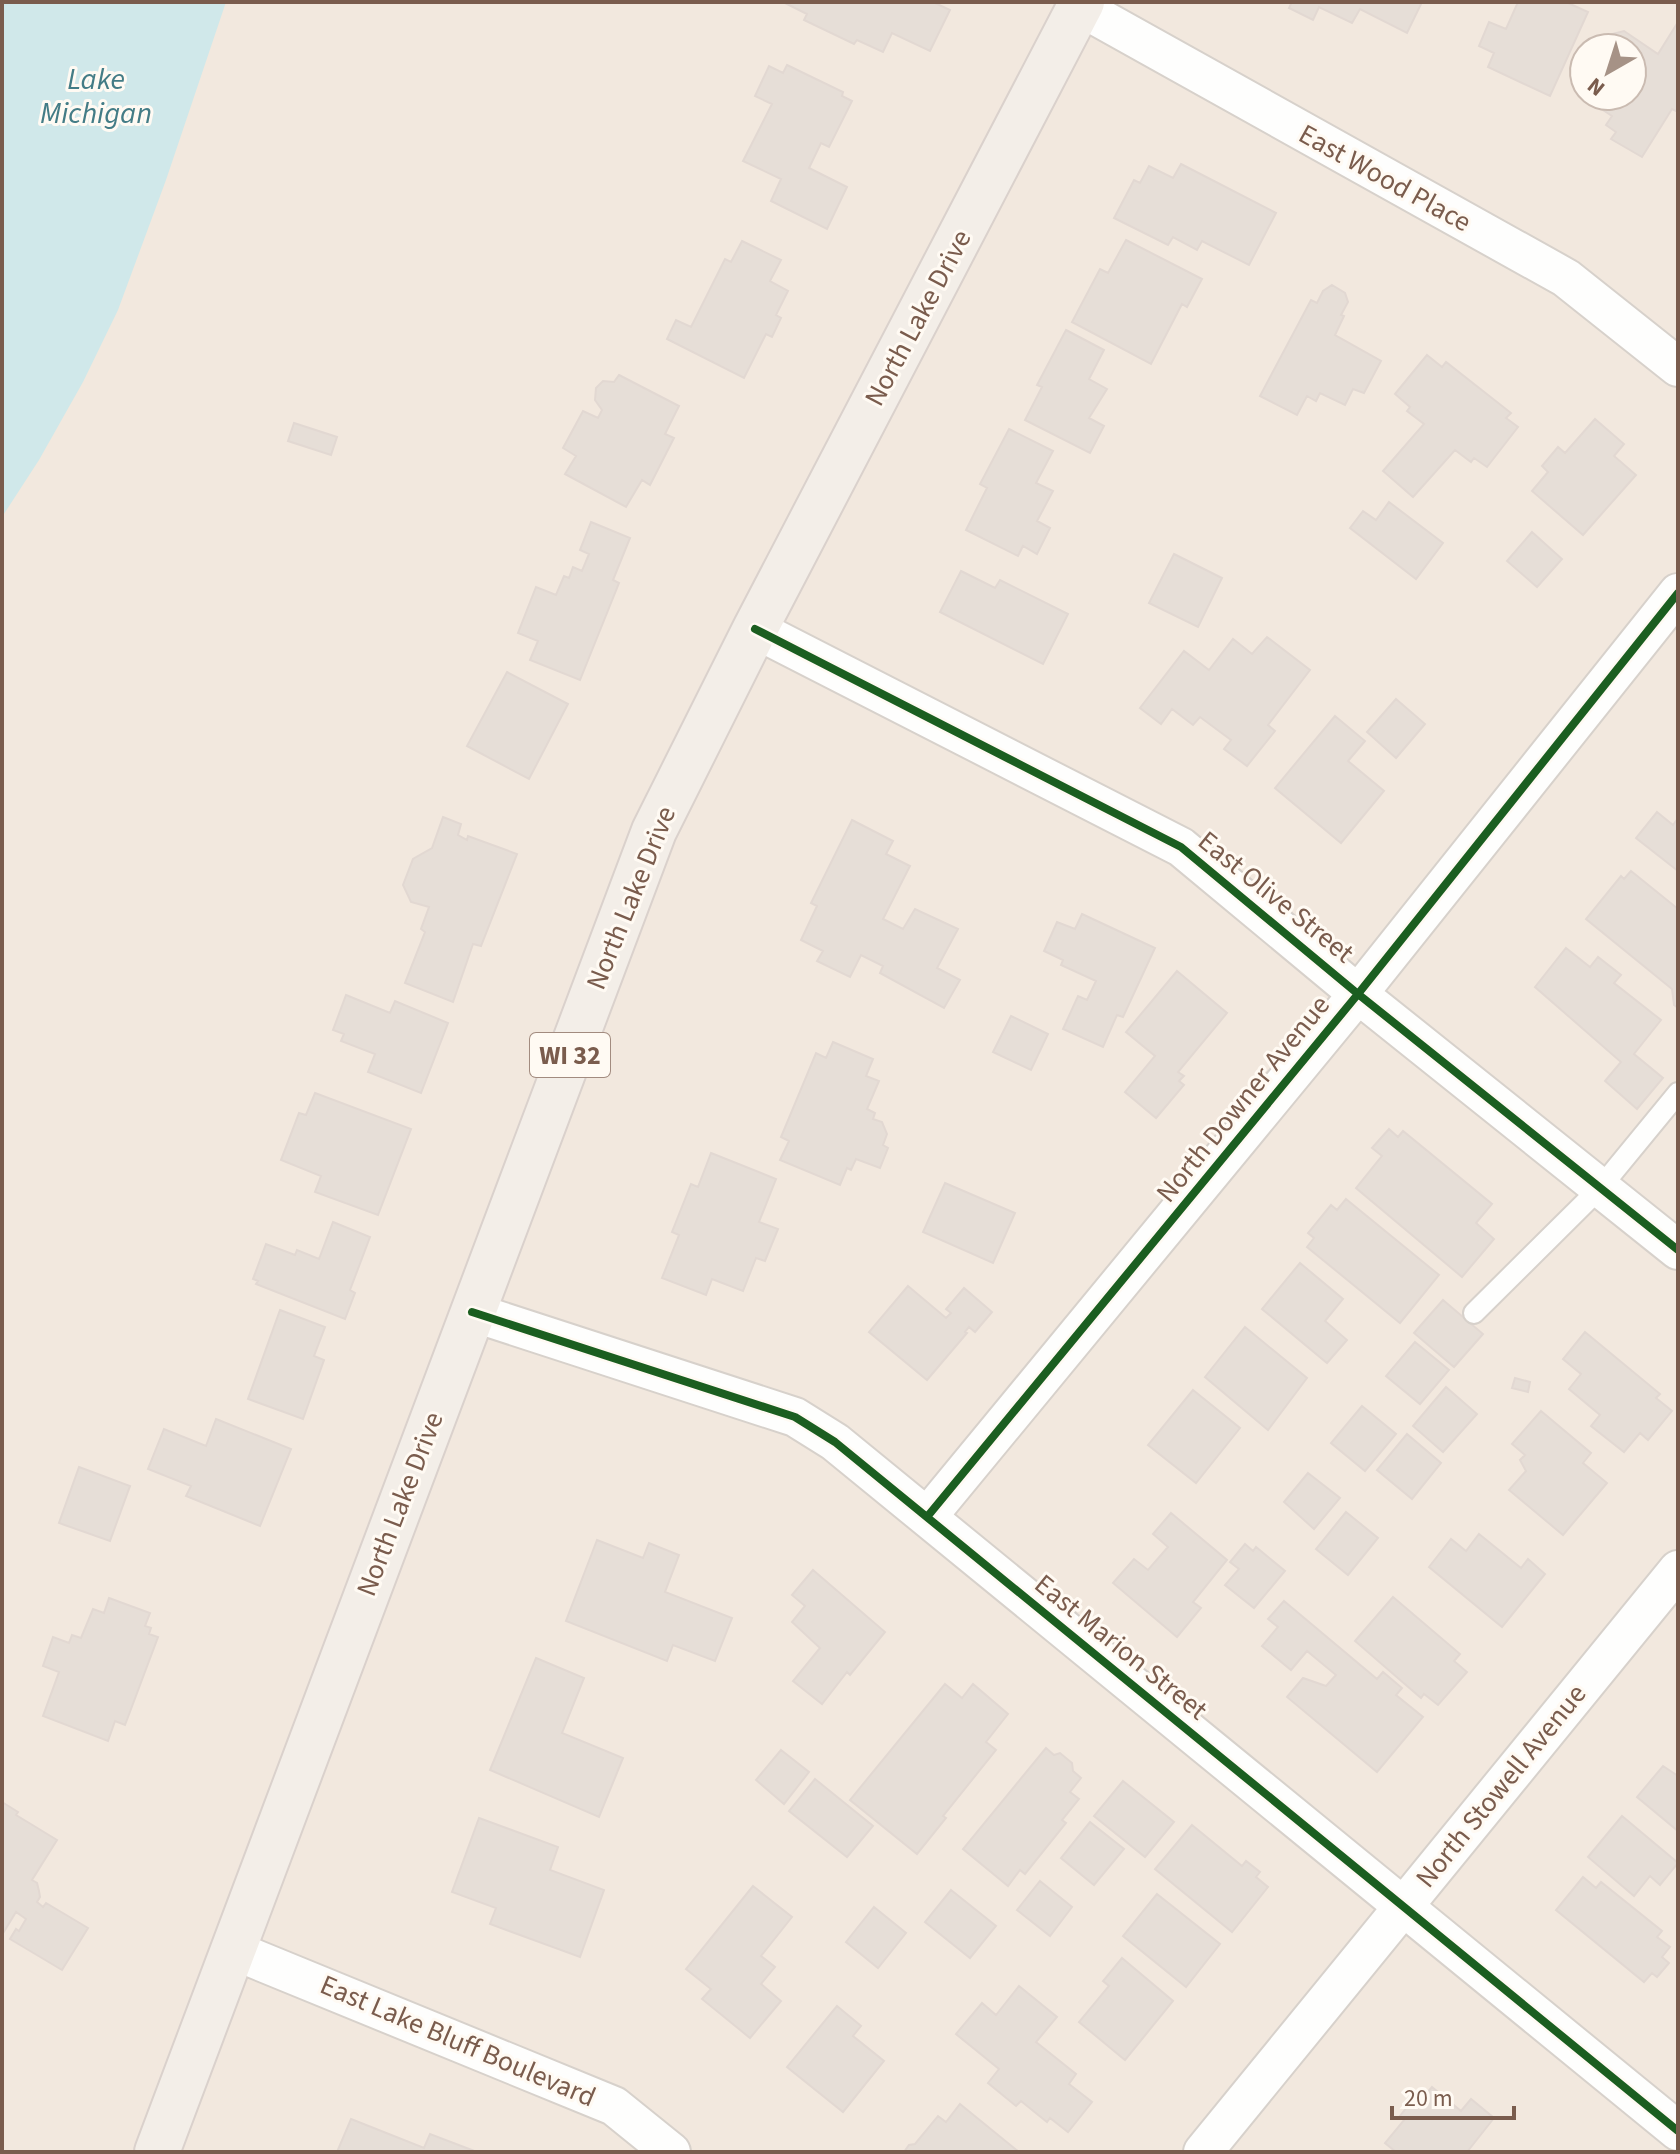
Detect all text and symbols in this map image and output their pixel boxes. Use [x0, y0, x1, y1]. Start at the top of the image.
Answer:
north arrow [1568, 32, 1648, 112]
water label: Lake Michigan [40, 58, 152, 135]
text: N [1580, 70, 1612, 104]
street label: East Wood Place [1291, 114, 1479, 242]
street label: North Lake Drive [855, 223, 981, 413]
street label: North Lake Drive [576, 800, 686, 996]
street label: East Olive Street [1189, 822, 1363, 973]
street label: North Downer Avenue [1147, 987, 1339, 1211]
road number: WI 32 [530, 1033, 610, 1077]
street label: North Lake Drive [346, 1406, 454, 1602]
street label: East Marion Street [1026, 1565, 1217, 1730]
street label: North Stowell Avenue [1406, 1676, 1596, 1896]
street label: East Lake Bluff Boulevard [314, 1965, 602, 2117]
scale bar [1392, 2070, 1514, 2120]
text: 20 m [1404, 2081, 1453, 2116]

